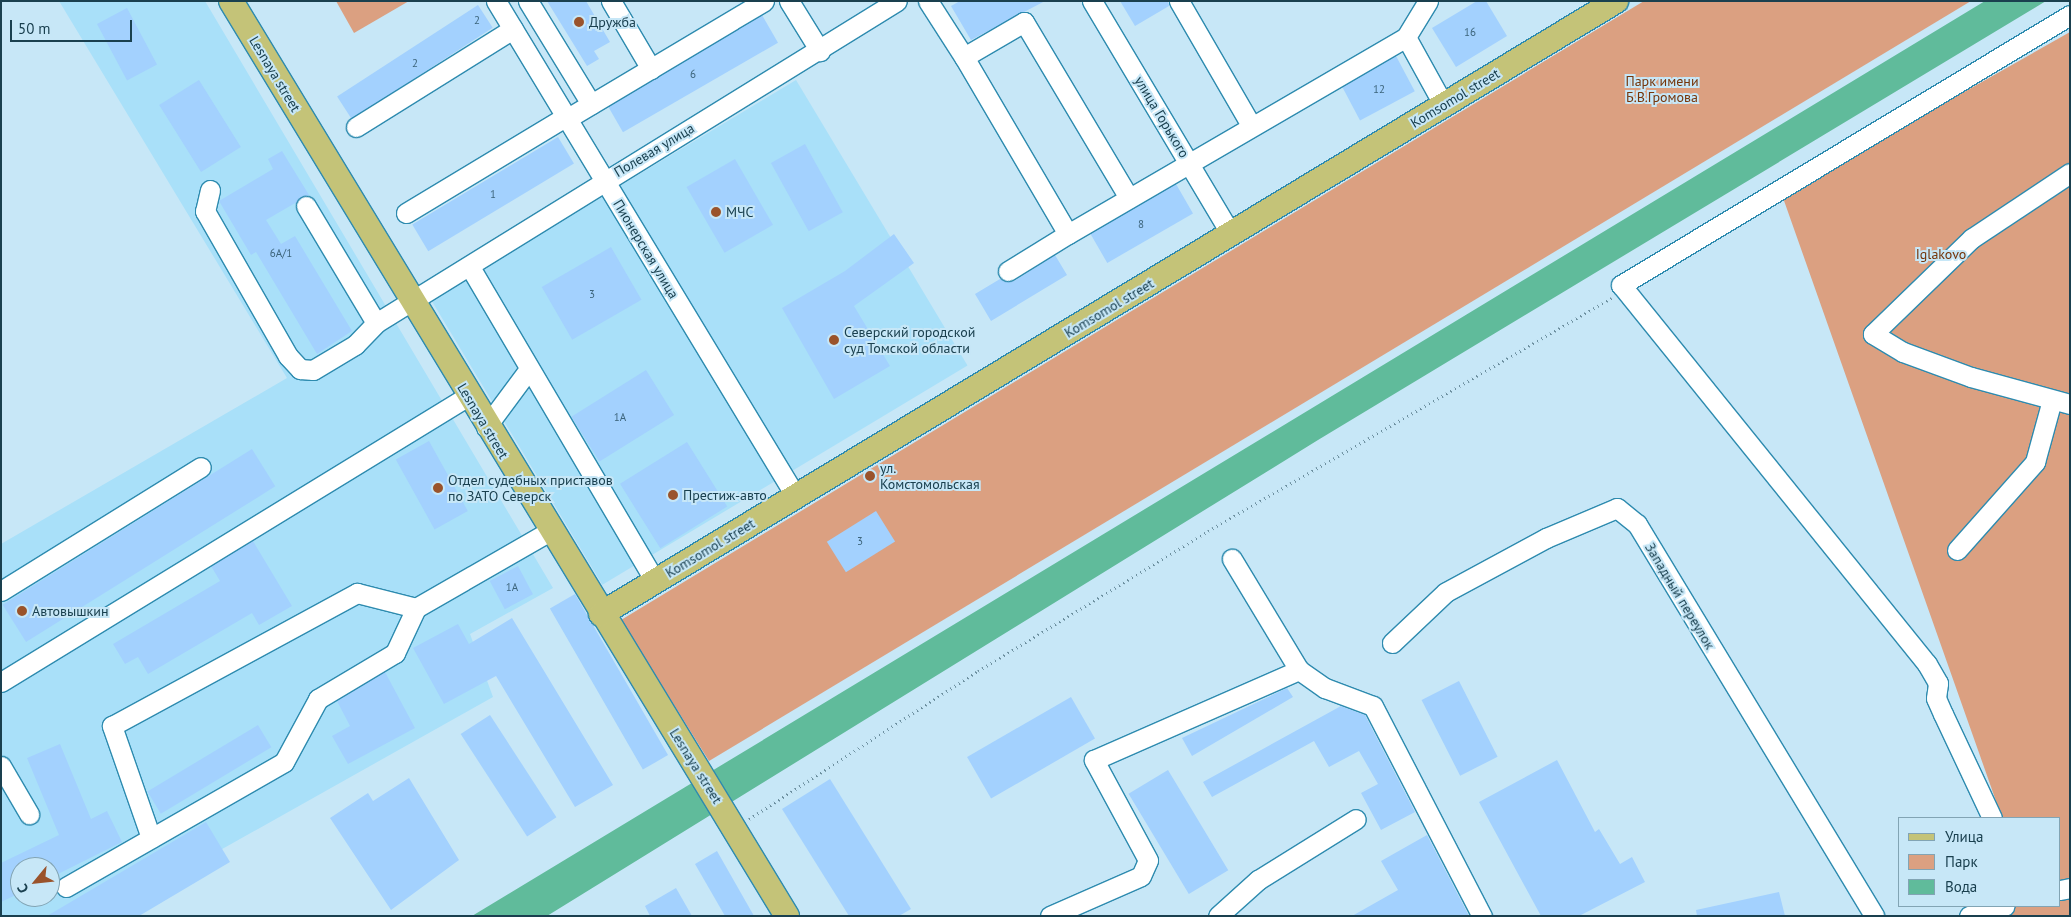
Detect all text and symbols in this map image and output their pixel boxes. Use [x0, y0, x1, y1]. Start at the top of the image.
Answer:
scale bar [12, 10, 135, 42]
house number: 2 [474, 13, 480, 27]
place label: Дружба [589, 14, 636, 30]
marker: Дружба [573, 16, 585, 28]
text: 50 m [18, 19, 51, 38]
house number: 16 [1464, 25, 1476, 39]
street label: Lesnaya street [246, 33, 304, 115]
house number: 2 [412, 56, 418, 70]
street label: Komsomol street [1407, 65, 1503, 131]
house number: 6 [690, 67, 696, 81]
street label: улица Горького [1131, 73, 1193, 161]
park label: Парк имени Б.В.Громова [1625, 73, 1699, 105]
house number: 12 [1373, 82, 1385, 96]
street label: Полевая улица [611, 119, 697, 181]
house number: 1 [490, 187, 496, 201]
street label: Пионерская улица [610, 196, 682, 302]
place label: МЧС [726, 204, 754, 220]
marker: МЧС [710, 206, 722, 218]
house number: 8 [1138, 217, 1144, 231]
house number: 6А/1 [270, 246, 292, 260]
park label: Iglakovo [1916, 246, 1966, 262]
street label: Komsomol street [1061, 275, 1157, 341]
house number: 3 [589, 287, 595, 301]
place label: Северский городской суд Томской области [844, 324, 975, 357]
marker: Северский городской суд Томской области [828, 334, 840, 346]
street label: Lesnaya street [454, 380, 512, 462]
house number: 1А [614, 410, 626, 424]
place label: ул. Комстомольская [880, 460, 980, 492]
marker: ул. Комстомольская [864, 470, 876, 482]
place label: Отдел судебных приставов по ЗАТО Северск [448, 472, 613, 504]
marker: Отдел судебных приставов по ЗАТО Северск [432, 482, 444, 494]
place label: Престиж-авто [683, 487, 767, 503]
marker: Престиж-авто [667, 489, 679, 501]
street label: Komsomol street [662, 515, 758, 581]
house number: 3 [857, 534, 863, 548]
street label: Западный переулок [1642, 540, 1718, 652]
house number: 1А [506, 580, 518, 594]
place label: Автовышкин [32, 603, 108, 619]
marker: Автовышкин [16, 605, 28, 617]
street label: Lesnaya street [666, 725, 726, 807]
legend [1898, 817, 2061, 907]
text: Улица [1945, 827, 1983, 846]
text: Парк [1945, 852, 1978, 871]
north arrow [10, 857, 60, 907]
text: Вода [1945, 877, 1977, 896]
text: С [13, 881, 32, 896]

